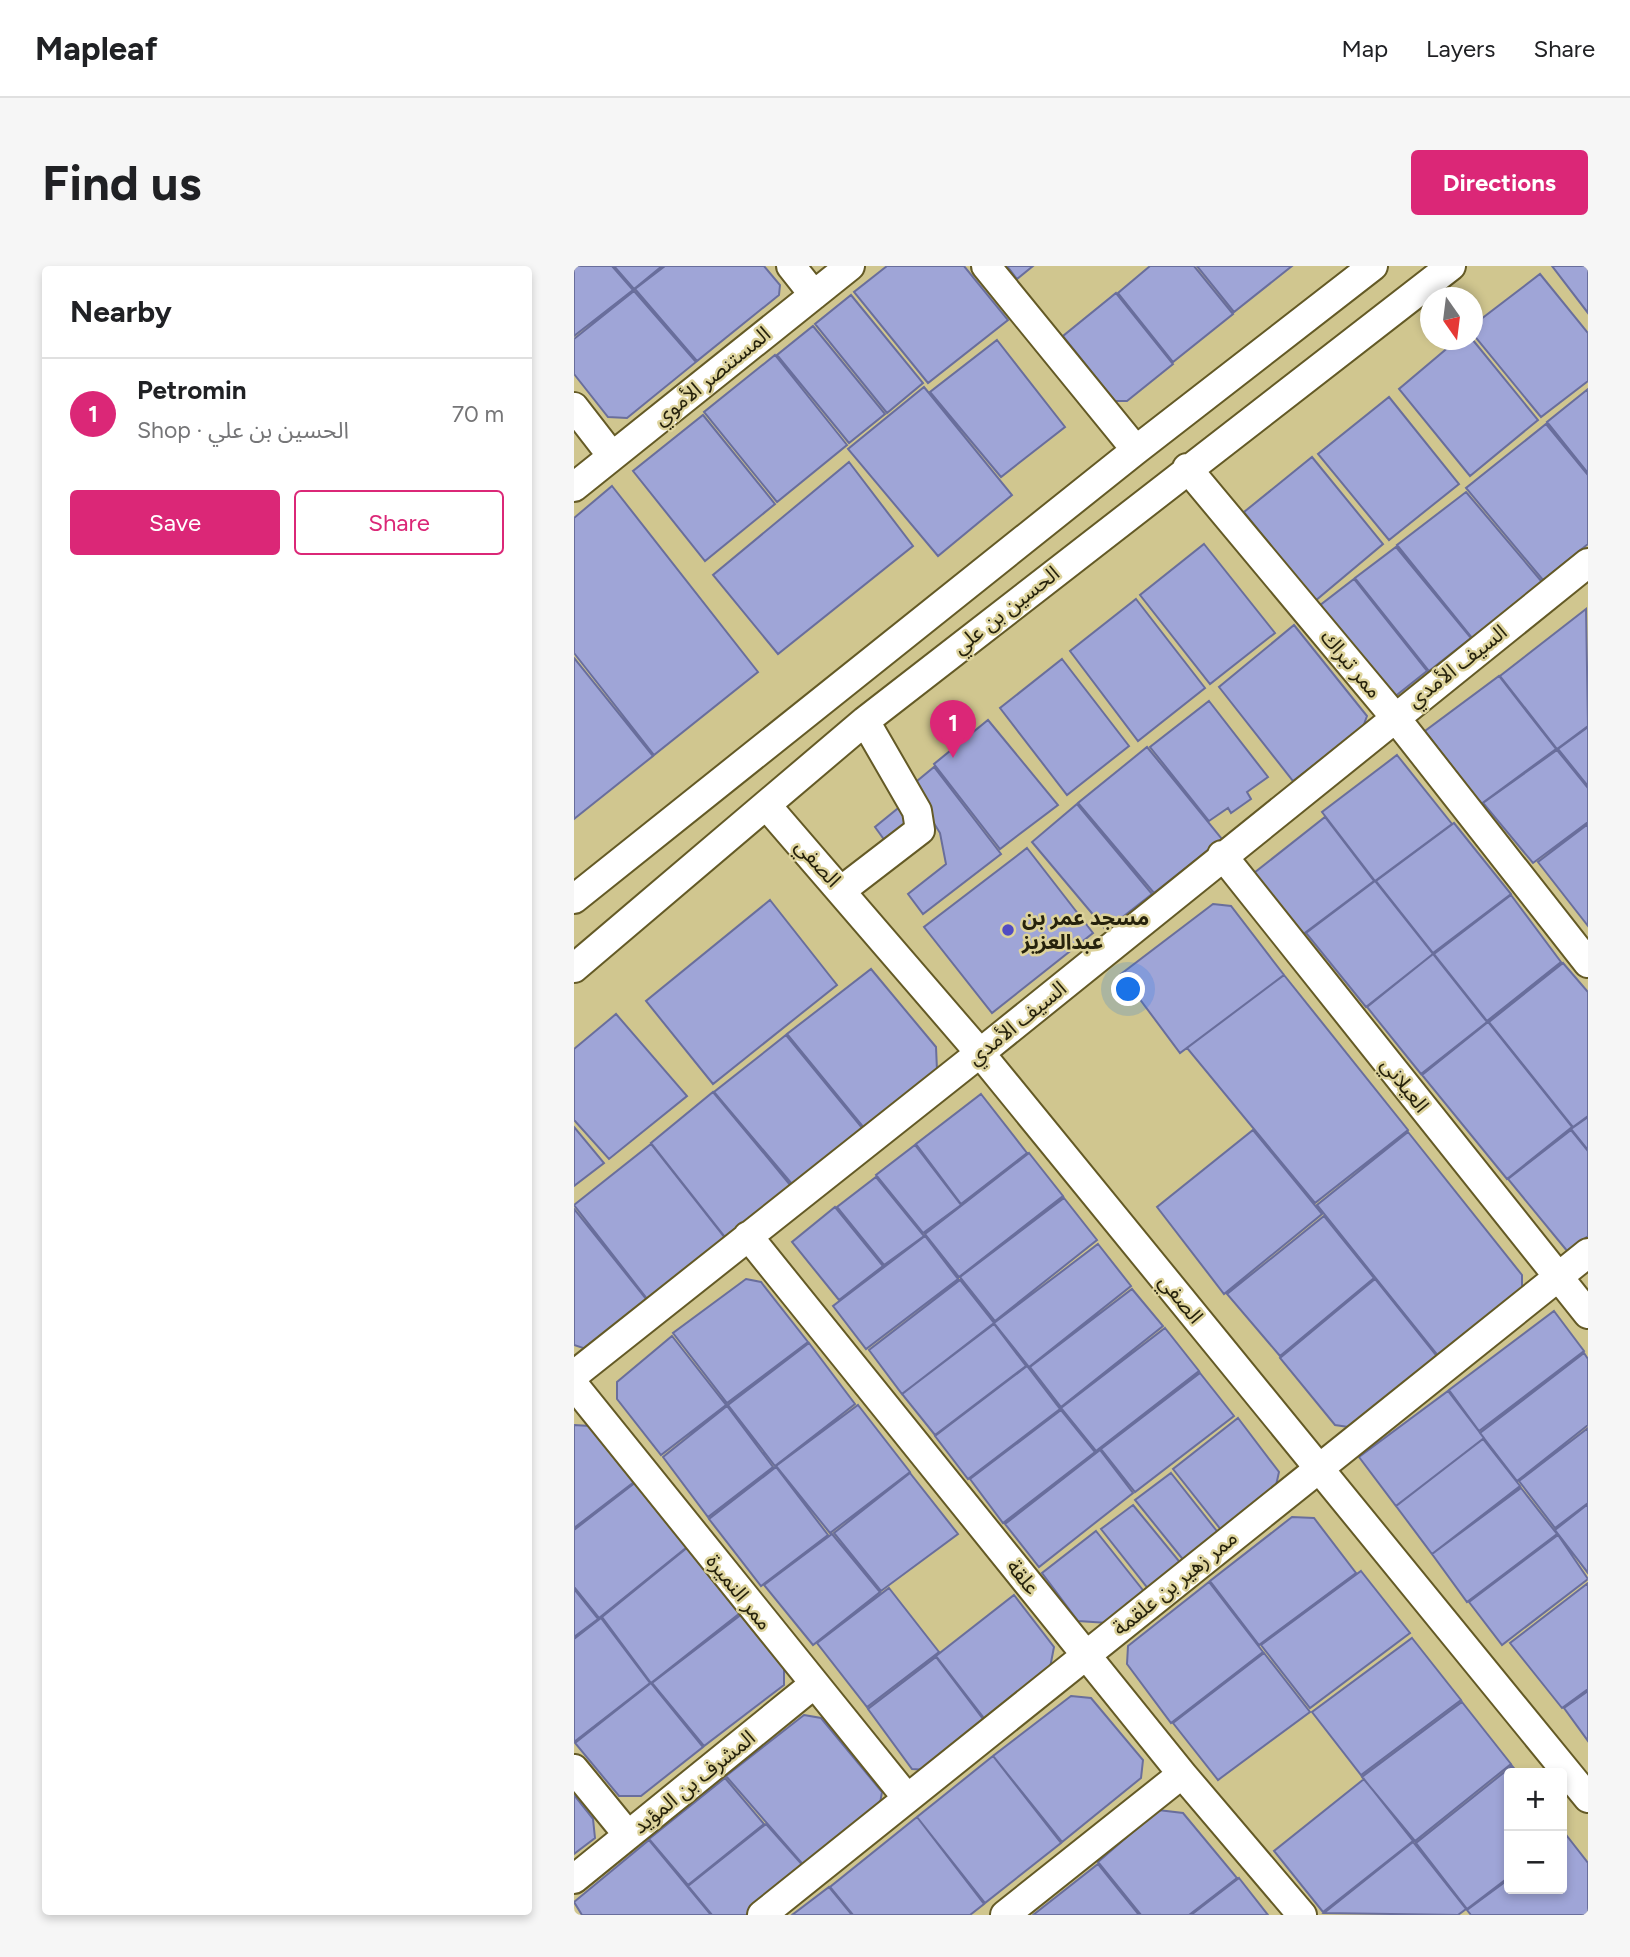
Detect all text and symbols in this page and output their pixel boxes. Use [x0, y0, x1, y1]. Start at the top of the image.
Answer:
text: Mapleaf [35, 29, 158, 68]
text: Map [1341, 34, 1388, 63]
text: Layers [1426, 34, 1495, 63]
text: Share [1533, 34, 1595, 63]
button: Directions [1411, 150, 1588, 215]
text: Find us [42, 153, 201, 212]
north arrow [1420, 287, 1483, 350]
text: Nearby [70, 293, 172, 330]
street label: المستنصر الأموي [648, 321, 778, 433]
text: Petromin [137, 374, 247, 406]
text: 1 [88, 400, 98, 428]
text: 70 m [452, 400, 504, 428]
text: Shop · الحسين بن علي [137, 416, 349, 444]
button: Save [70, 490, 280, 555]
button: Share [294, 490, 504, 555]
street label: الحسين بن علي [947, 560, 1066, 662]
street label: السيف الأمدي [1402, 619, 1514, 715]
street label: ممر تبراك [1316, 624, 1387, 703]
pin: 1 [930, 700, 976, 758]
street label: الصفي [787, 833, 846, 895]
place label: مسجد عمر بن عبدالعزيز [1021, 905, 1149, 954]
marker: مسجد عمر بن عبدالعزيز [1000, 922, 1016, 938]
your location [1111, 972, 1145, 1006]
street label: السيف الأمدي [962, 975, 1074, 1073]
street label: العيلاني [1373, 1052, 1435, 1120]
street label: الصفي [1151, 1269, 1209, 1331]
street label: ممر زهير بن علقمة [1107, 1525, 1242, 1640]
street label: ممر النميرة [701, 1549, 778, 1635]
street label: علقة [1002, 1554, 1045, 1599]
street label: المشرف بن المؤيد [627, 1725, 760, 1839]
map controls [1504, 1768, 1567, 1894]
button: + [1504, 1768, 1567, 1831]
button: − [1504, 1831, 1567, 1894]

